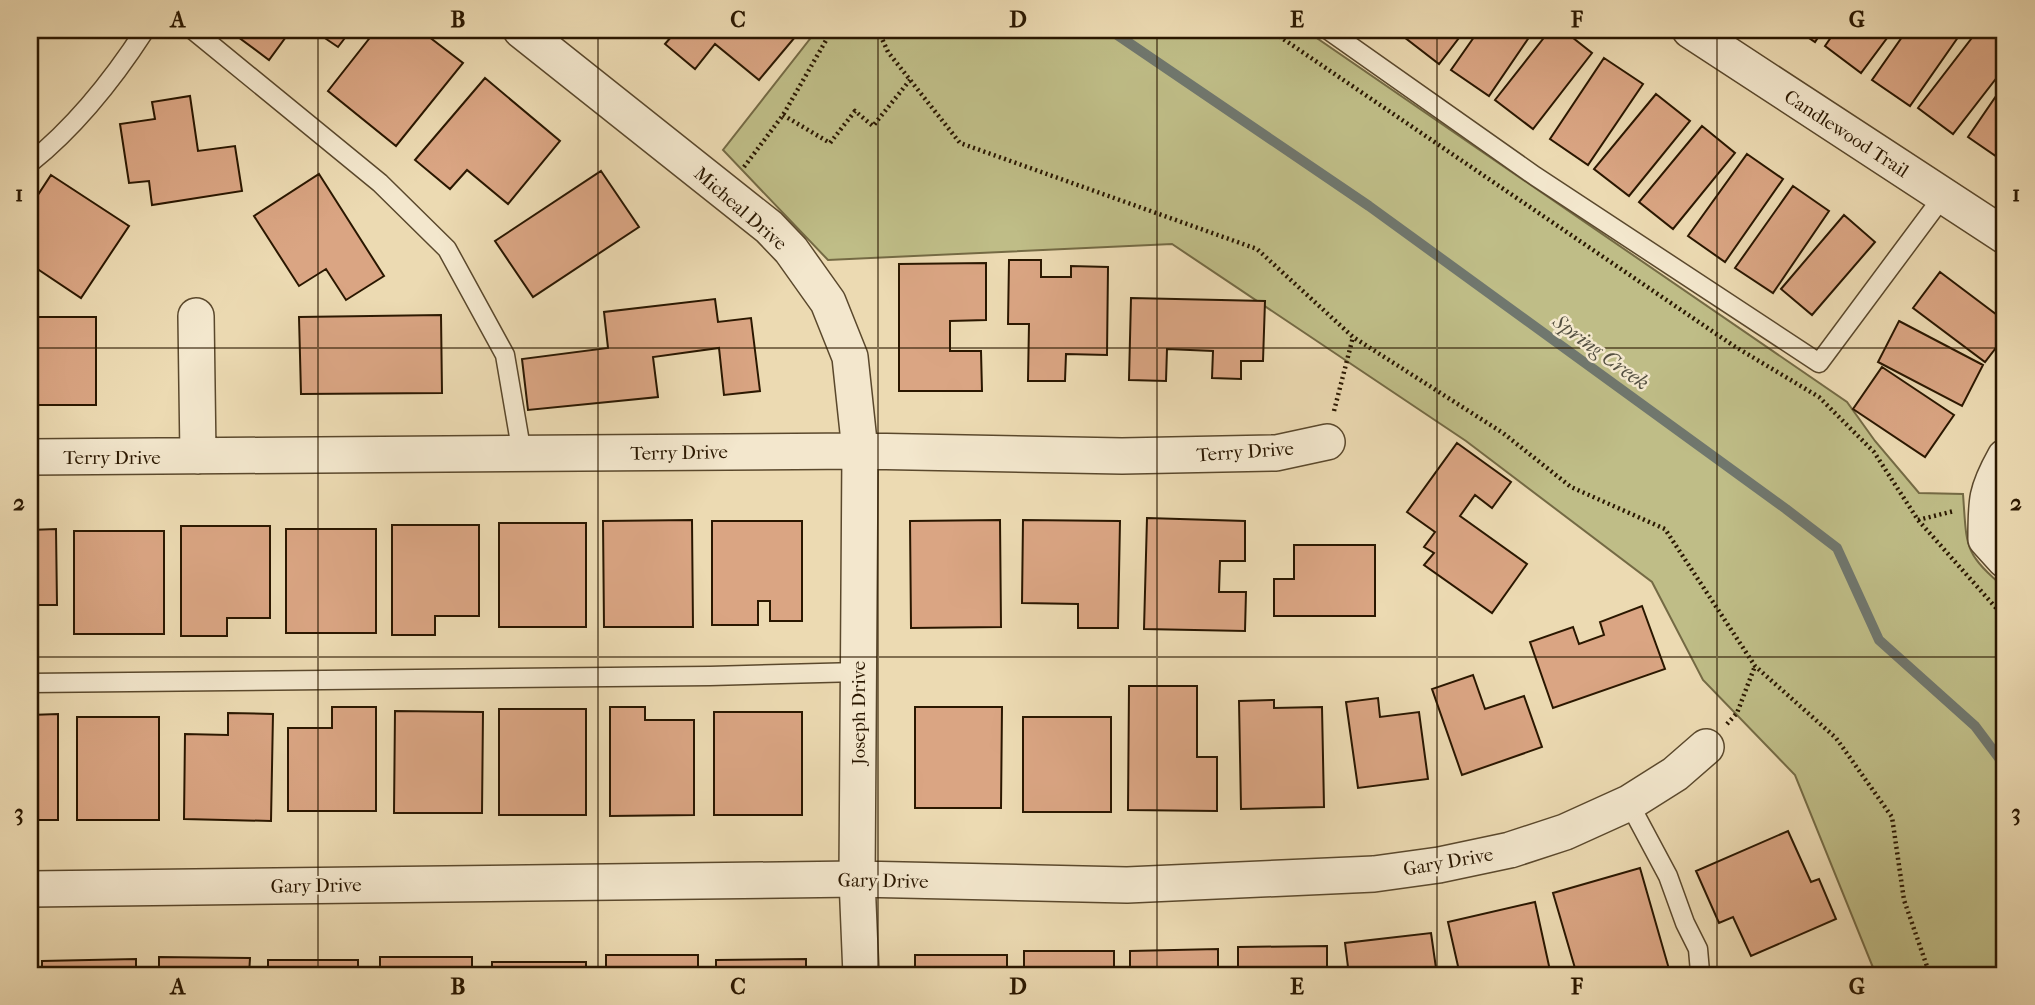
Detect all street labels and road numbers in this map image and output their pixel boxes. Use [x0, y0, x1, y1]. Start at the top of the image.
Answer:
street label: Candlewood Trail [1780, 85, 1913, 182]
street label: Micheal Drive [689, 163, 791, 255]
street label: Terry Drive [1196, 438, 1294, 466]
street label: Terry Drive [630, 441, 728, 465]
street label: Terry Drive [63, 447, 161, 469]
street label: Joseph Drive [848, 661, 870, 767]
street label: Gary Drive [1401, 843, 1495, 881]
street label: Gary Drive [837, 869, 929, 893]
street label: Gary Drive [270, 874, 362, 898]

